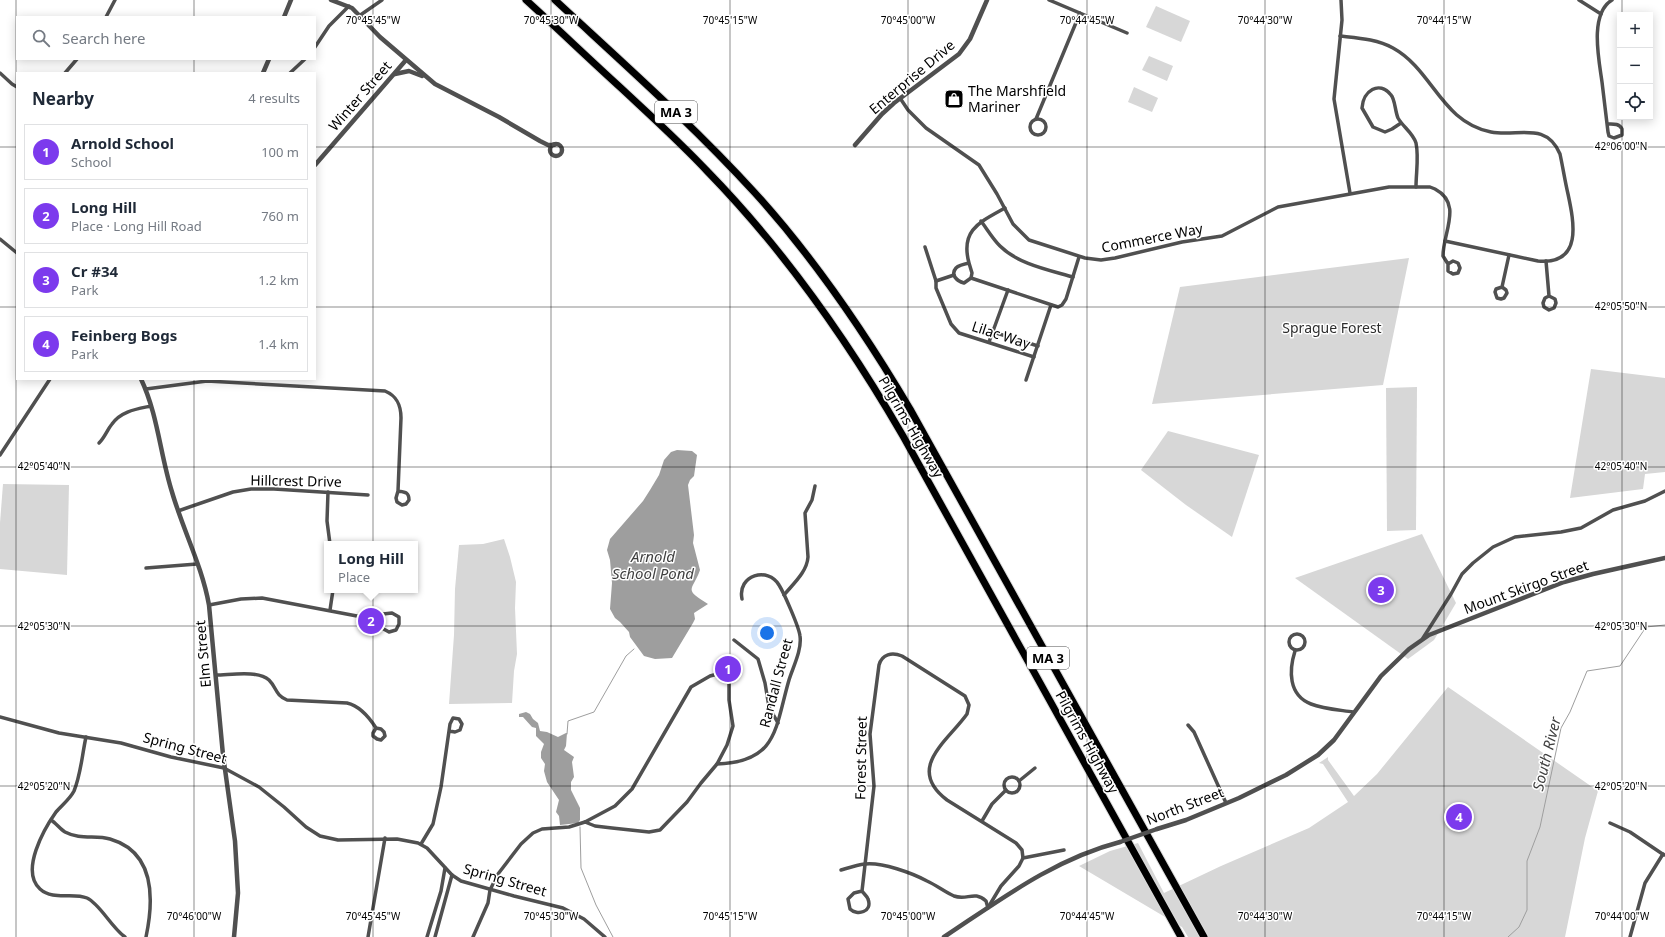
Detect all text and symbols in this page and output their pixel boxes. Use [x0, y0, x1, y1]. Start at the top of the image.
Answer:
map controls [1617, 12, 1653, 120]
button: + [1617, 12, 1653, 48]
text: 70°45'45"W [346, 13, 401, 27]
text: 70°45'30"W [524, 13, 579, 27]
text: 70°45'15"W [703, 13, 758, 27]
text: 70°45'00"W [881, 13, 936, 27]
text: 70°44'45"W [1060, 13, 1115, 27]
text: 70°44'30"W [1238, 13, 1293, 27]
text: 70°44'15"W [1417, 13, 1472, 27]
search box [16, 16, 316, 60]
icon: search [30, 27, 52, 49]
text: Search here [62, 28, 145, 48]
street label: Enterprise Drive [865, 35, 958, 118]
button: − [1617, 48, 1653, 84]
street label: Winter Street [324, 57, 395, 135]
place label: The Marshfield Mariner [968, 81, 1066, 116]
button: locate [1617, 84, 1653, 120]
text: Nearby [32, 87, 94, 110]
shop icon: The Marshfield Mariner [943, 88, 965, 110]
text: 4 results [248, 89, 300, 107]
road number: MA 3 [655, 101, 697, 123]
text: Arnold School [71, 133, 174, 153]
text: 42°06'00"N [1595, 139, 1647, 153]
text: 1 [42, 143, 50, 161]
text: 100 m [261, 143, 299, 161]
text: School [71, 153, 112, 171]
text: Long Hill [71, 197, 137, 217]
text: 2 [42, 207, 50, 225]
text: 760 m [261, 207, 299, 225]
text: Place · Long Hill Road [71, 217, 202, 235]
street label: Commerce Way [1100, 218, 1205, 257]
text: Cr #34 [71, 261, 118, 281]
text: 3 [42, 271, 50, 289]
text: 1.2 km [258, 271, 299, 289]
text: Park [71, 281, 98, 299]
text: 42°05'50"N [1595, 299, 1647, 313]
street label: Lilac Way [969, 316, 1034, 353]
park label: Sprague Forest [1282, 318, 1382, 337]
text: Feinberg Bogs [71, 325, 177, 345]
text: 4 [42, 335, 50, 353]
text: 1.4 km [258, 335, 299, 353]
text: Park [71, 345, 98, 363]
street label: Pilgrims Highway [875, 372, 949, 482]
text: 42°05'40"N [18, 459, 70, 473]
text: 42°05'40"N [1595, 459, 1647, 473]
street label: Hillcrest Drive [250, 470, 342, 491]
popup [324, 541, 418, 593]
water label: Arnold School Pond [612, 546, 694, 583]
text: Long Hill [338, 548, 404, 568]
street label: Mount Skirgo Street [1461, 555, 1591, 618]
text: Place [338, 568, 370, 586]
pin: 3 [1368, 575, 1394, 605]
pin: 2 [358, 606, 384, 636]
text: 42°05'30"N [18, 619, 70, 633]
text: 42°05'30"N [1595, 619, 1647, 633]
street label: Elm Street [190, 620, 215, 688]
your location [757, 623, 777, 643]
street label: Randall Street [754, 636, 797, 730]
road number: MA 3 [1027, 647, 1069, 669]
pin: 1 [715, 654, 741, 684]
street label: Pilgrims Highway [1051, 687, 1124, 797]
water label: South River [1527, 714, 1565, 793]
street label: Forest Street [850, 716, 871, 800]
street label: Spring Street [141, 727, 229, 768]
text: 42°05'20"N [18, 779, 70, 793]
text: 42°05'20"N [1595, 779, 1647, 793]
street label: North Street [1143, 782, 1226, 829]
pin: 4 [1446, 802, 1472, 832]
street label: Spring Street [461, 859, 549, 900]
text: 70°46'00"W [167, 909, 222, 923]
text: 70°45'45"W [346, 909, 401, 923]
text: 70°45'30"W [524, 909, 579, 923]
text: 70°45'15"W [703, 909, 758, 923]
text: 70°45'00"W [881, 909, 936, 923]
text: 70°44'45"W [1060, 909, 1115, 923]
text: 70°44'30"W [1238, 909, 1293, 923]
text: 70°44'15"W [1417, 909, 1472, 923]
text: 70°44'00"W [1595, 909, 1650, 923]

